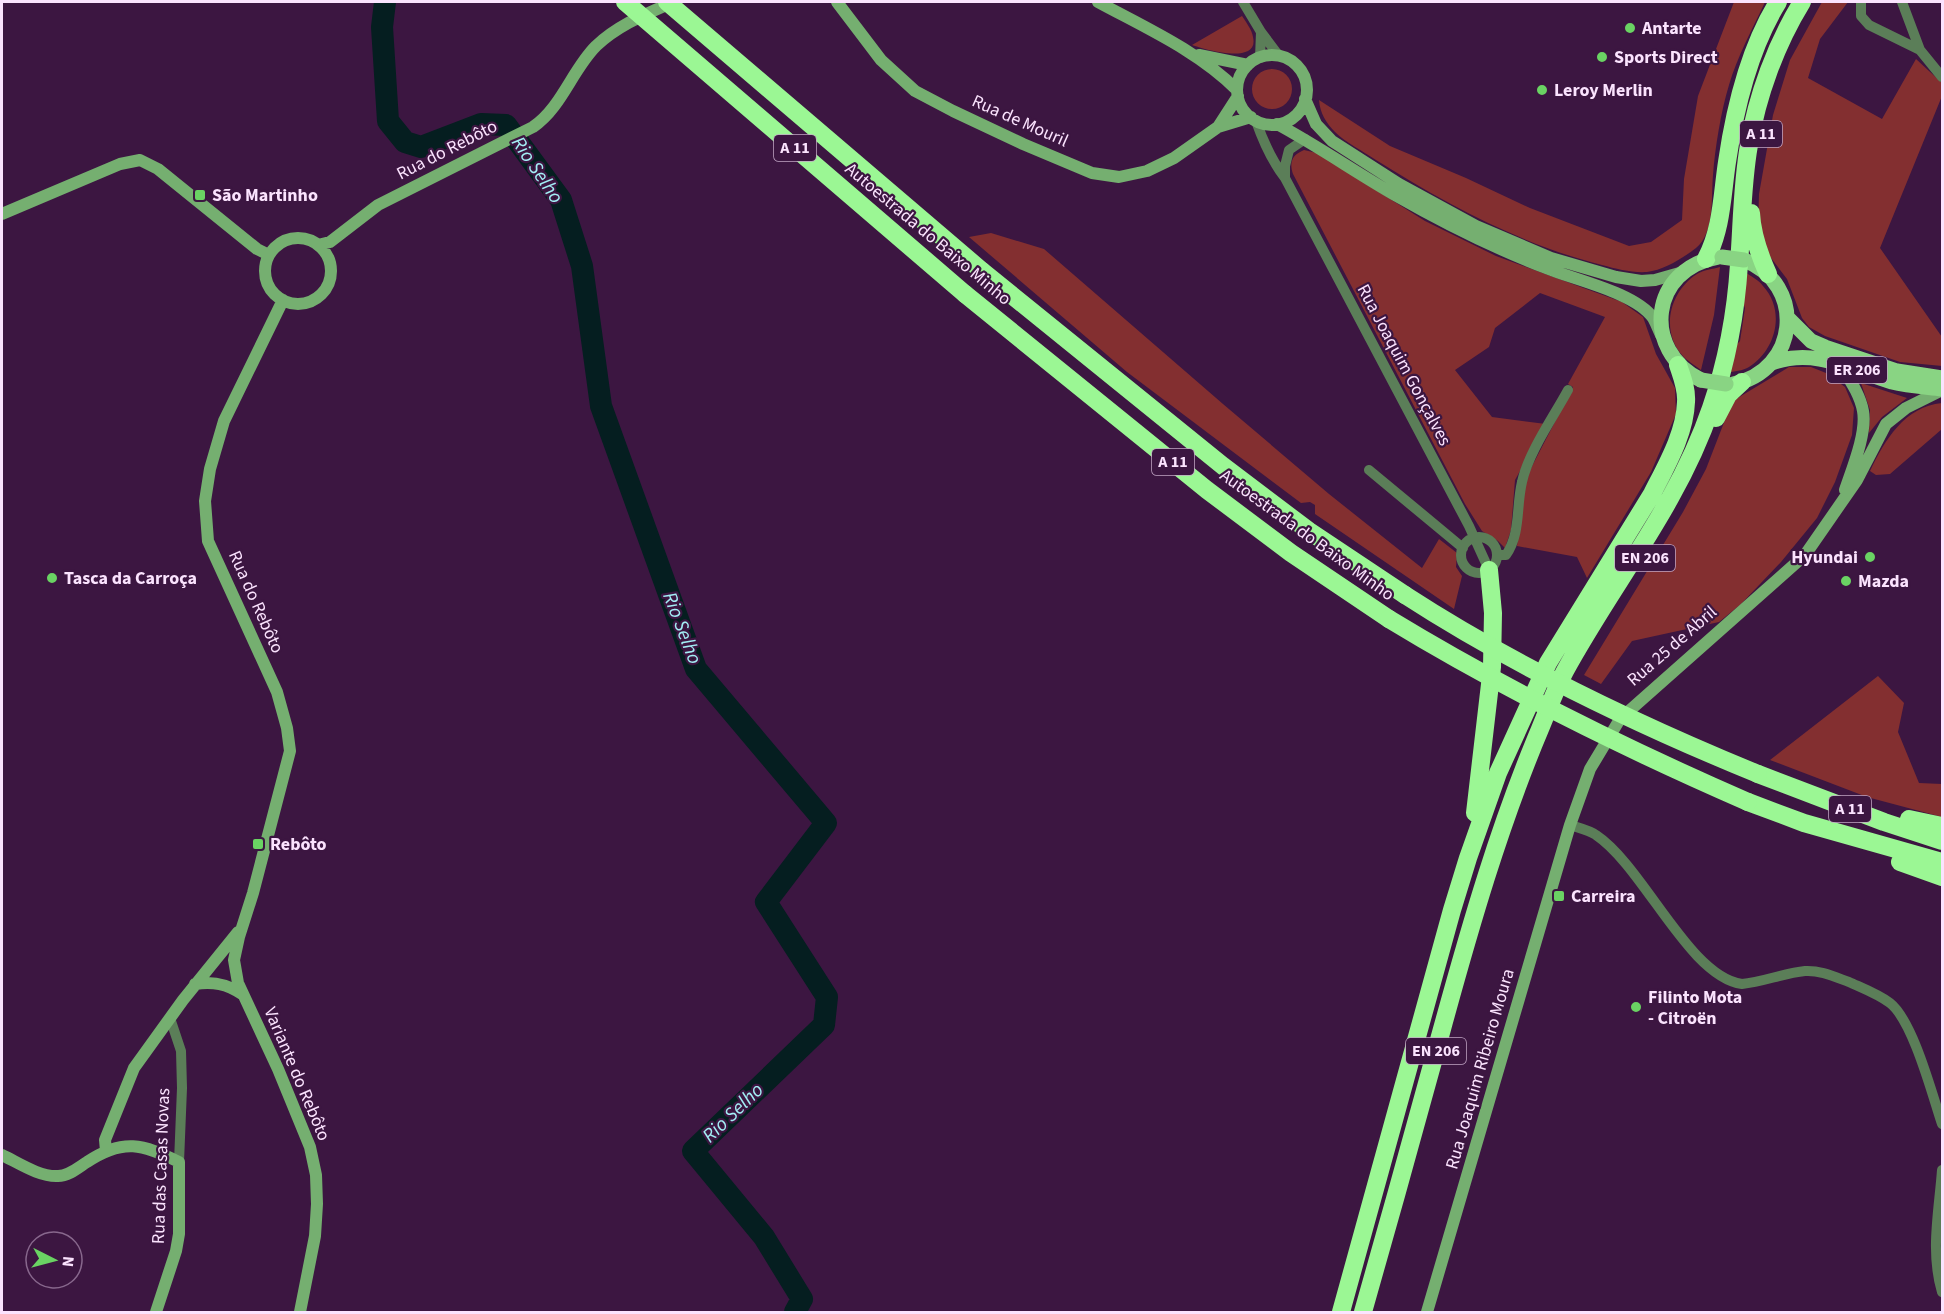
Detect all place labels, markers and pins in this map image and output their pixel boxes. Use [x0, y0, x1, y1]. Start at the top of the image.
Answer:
place label: Antarte [1641, 16, 1702, 41]
marker: Antarte [1623, 21, 1637, 35]
place label: Sports Direct [1614, 45, 1718, 70]
marker: Sports Direct [1595, 50, 1609, 64]
place label: Leroy Merlin [1554, 78, 1653, 103]
marker: Leroy Merlin [1535, 83, 1549, 97]
place label: São Martinho [212, 183, 318, 208]
marker: São Martinho [193, 188, 207, 202]
place label: Hyundai [1791, 545, 1858, 570]
marker: Hyundai [1863, 550, 1877, 564]
place label: Tasca da Carroça [64, 566, 197, 591]
place label: Mazda [1858, 569, 1909, 594]
marker: Tasca da Carroça [45, 571, 59, 585]
marker: Mazda [1839, 574, 1853, 588]
place label: Rebôto [270, 832, 327, 857]
marker: Rebôto [251, 837, 265, 851]
place label: Carreira [1571, 884, 1636, 909]
marker: Carreira [1552, 889, 1566, 903]
place label: Filinto Mota - Citroën [1648, 985, 1742, 1031]
marker: Filinto Mota - Citroën [1629, 1000, 1643, 1014]

